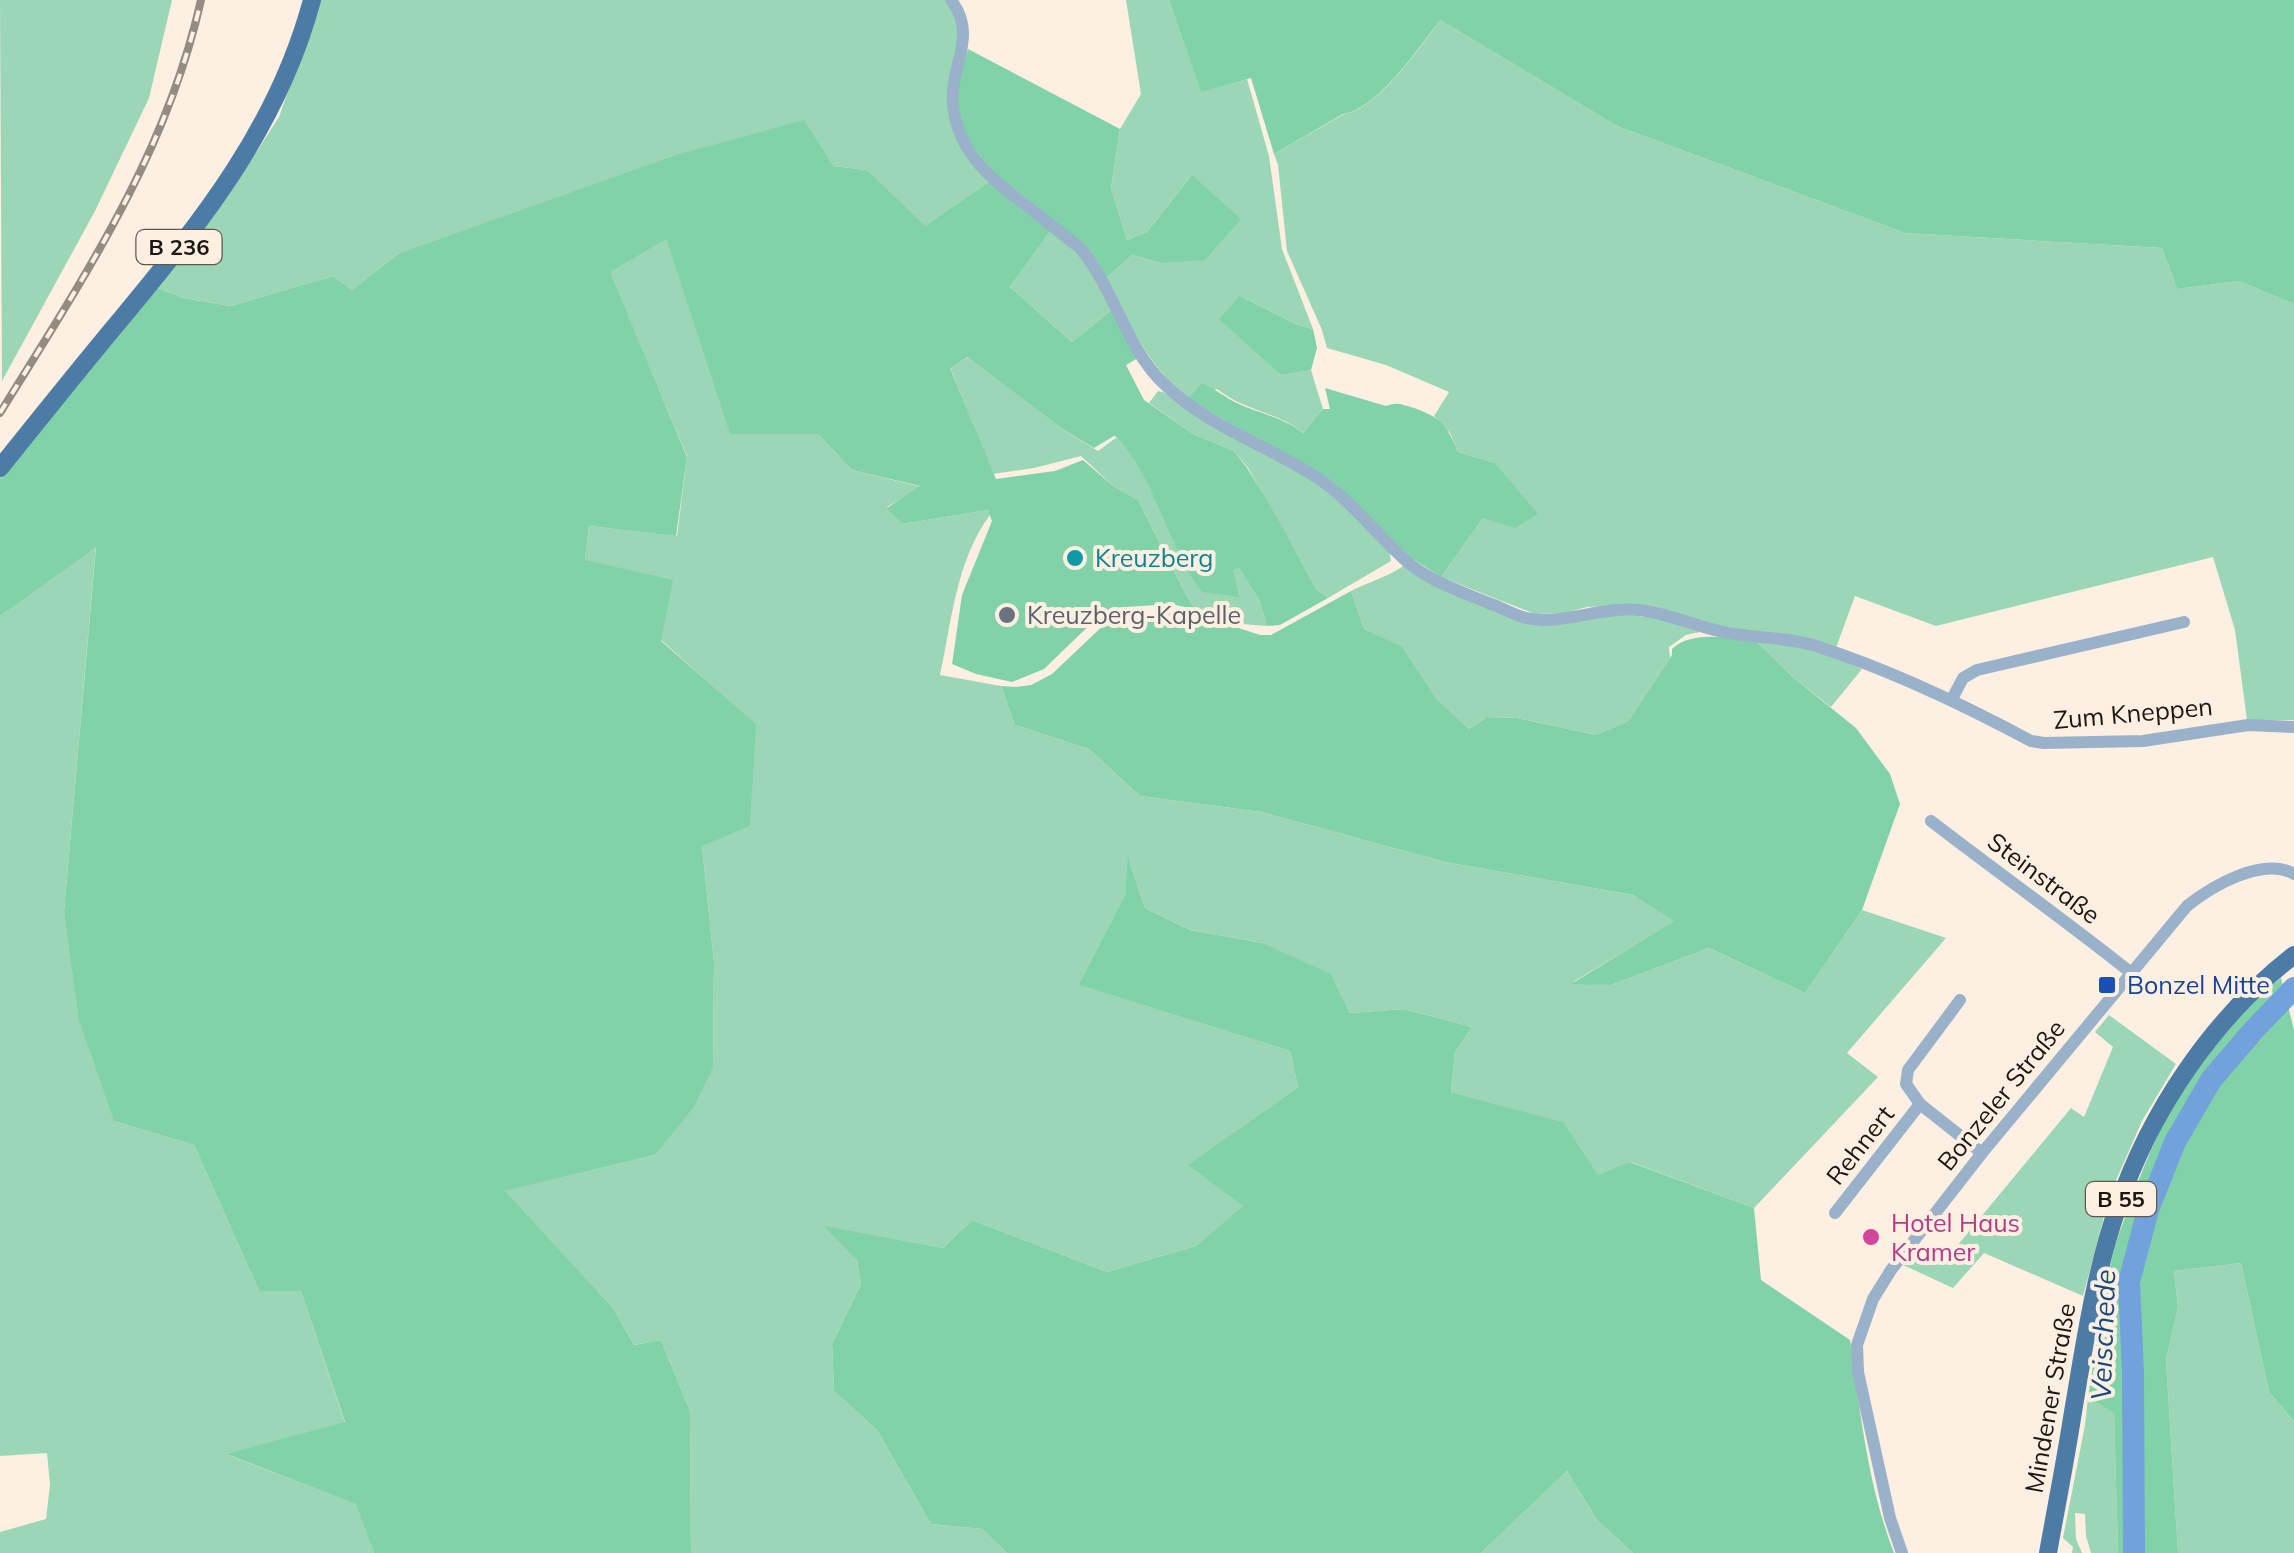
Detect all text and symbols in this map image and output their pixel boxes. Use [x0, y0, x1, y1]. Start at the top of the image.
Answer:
road number: B 236 [136, 230, 222, 264]
place label: Kreuzberg [1095, 542, 1213, 573]
marker: Kreuzberg [1064, 547, 1086, 569]
place label: Kreuzberg-Kapelle [1027, 599, 1241, 630]
marker: Kreuzberg-Kapelle [996, 604, 1018, 626]
street label: Zum Kneppen [2052, 690, 2214, 735]
street label: Steinstraße [1982, 825, 2107, 930]
place label: Bonzel Mitte [2127, 969, 2270, 1000]
marker: Bonzel Mitte [2096, 974, 2118, 996]
street label: Bonzeler Straße [1930, 1013, 2071, 1176]
street label: Rehnert [1819, 1099, 1900, 1190]
road number: B 55 [2086, 1182, 2156, 1216]
place label: Hotel Haus Kramer [1891, 1207, 2020, 1267]
marker: Hotel Haus Kramer [1860, 1226, 1882, 1248]
water label: Veischede [2083, 1269, 2122, 1401]
street label: Mindener Straße [2018, 1301, 2081, 1495]

